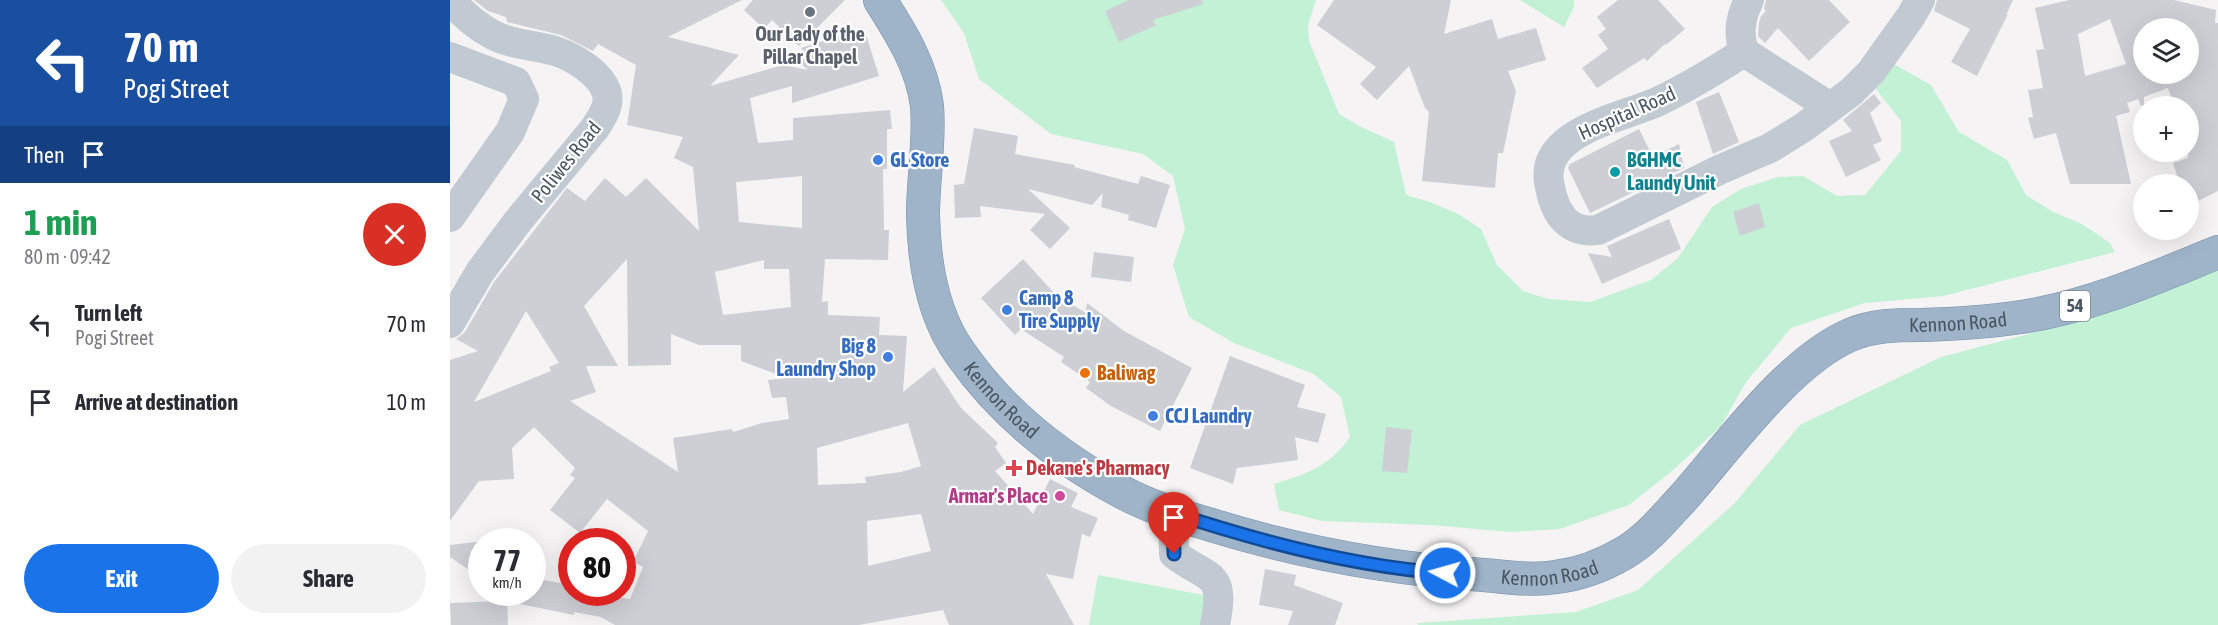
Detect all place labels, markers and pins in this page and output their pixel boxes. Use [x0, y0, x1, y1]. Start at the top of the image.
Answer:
marker: Our Lady of the Pillar Chapel [803, 5, 817, 19]
place label: Our Lady of the Pillar Chapel [755, 22, 865, 68]
place label: GL Store [890, 148, 949, 171]
place label: BGHMC Laundy Unit [1627, 148, 1716, 194]
marker: GL Store [871, 153, 885, 167]
marker: BGHMC Laundy Unit [1608, 165, 1622, 179]
place label: Camp 8 Tire Supply [1019, 286, 1101, 332]
marker: Camp 8 Tire Supply [1000, 303, 1014, 317]
place label: Big 8 Laundry Shop [776, 334, 877, 380]
marker: Big 8 Laundry Shop [881, 350, 895, 364]
place label: Baliwag [1097, 361, 1156, 384]
marker: Baliwag [1078, 366, 1092, 380]
place label: CCJ Laundry [1165, 404, 1253, 427]
marker: CCJ Laundry [1146, 409, 1160, 423]
place label: Dekane's Pharmacy [1026, 456, 1170, 479]
marker: Dekane's Pharmacy [1007, 461, 1021, 475]
place label: Armar's Place [948, 484, 1048, 507]
marker: Armar's Place [1053, 489, 1067, 503]
pin [1148, 492, 1199, 554]

